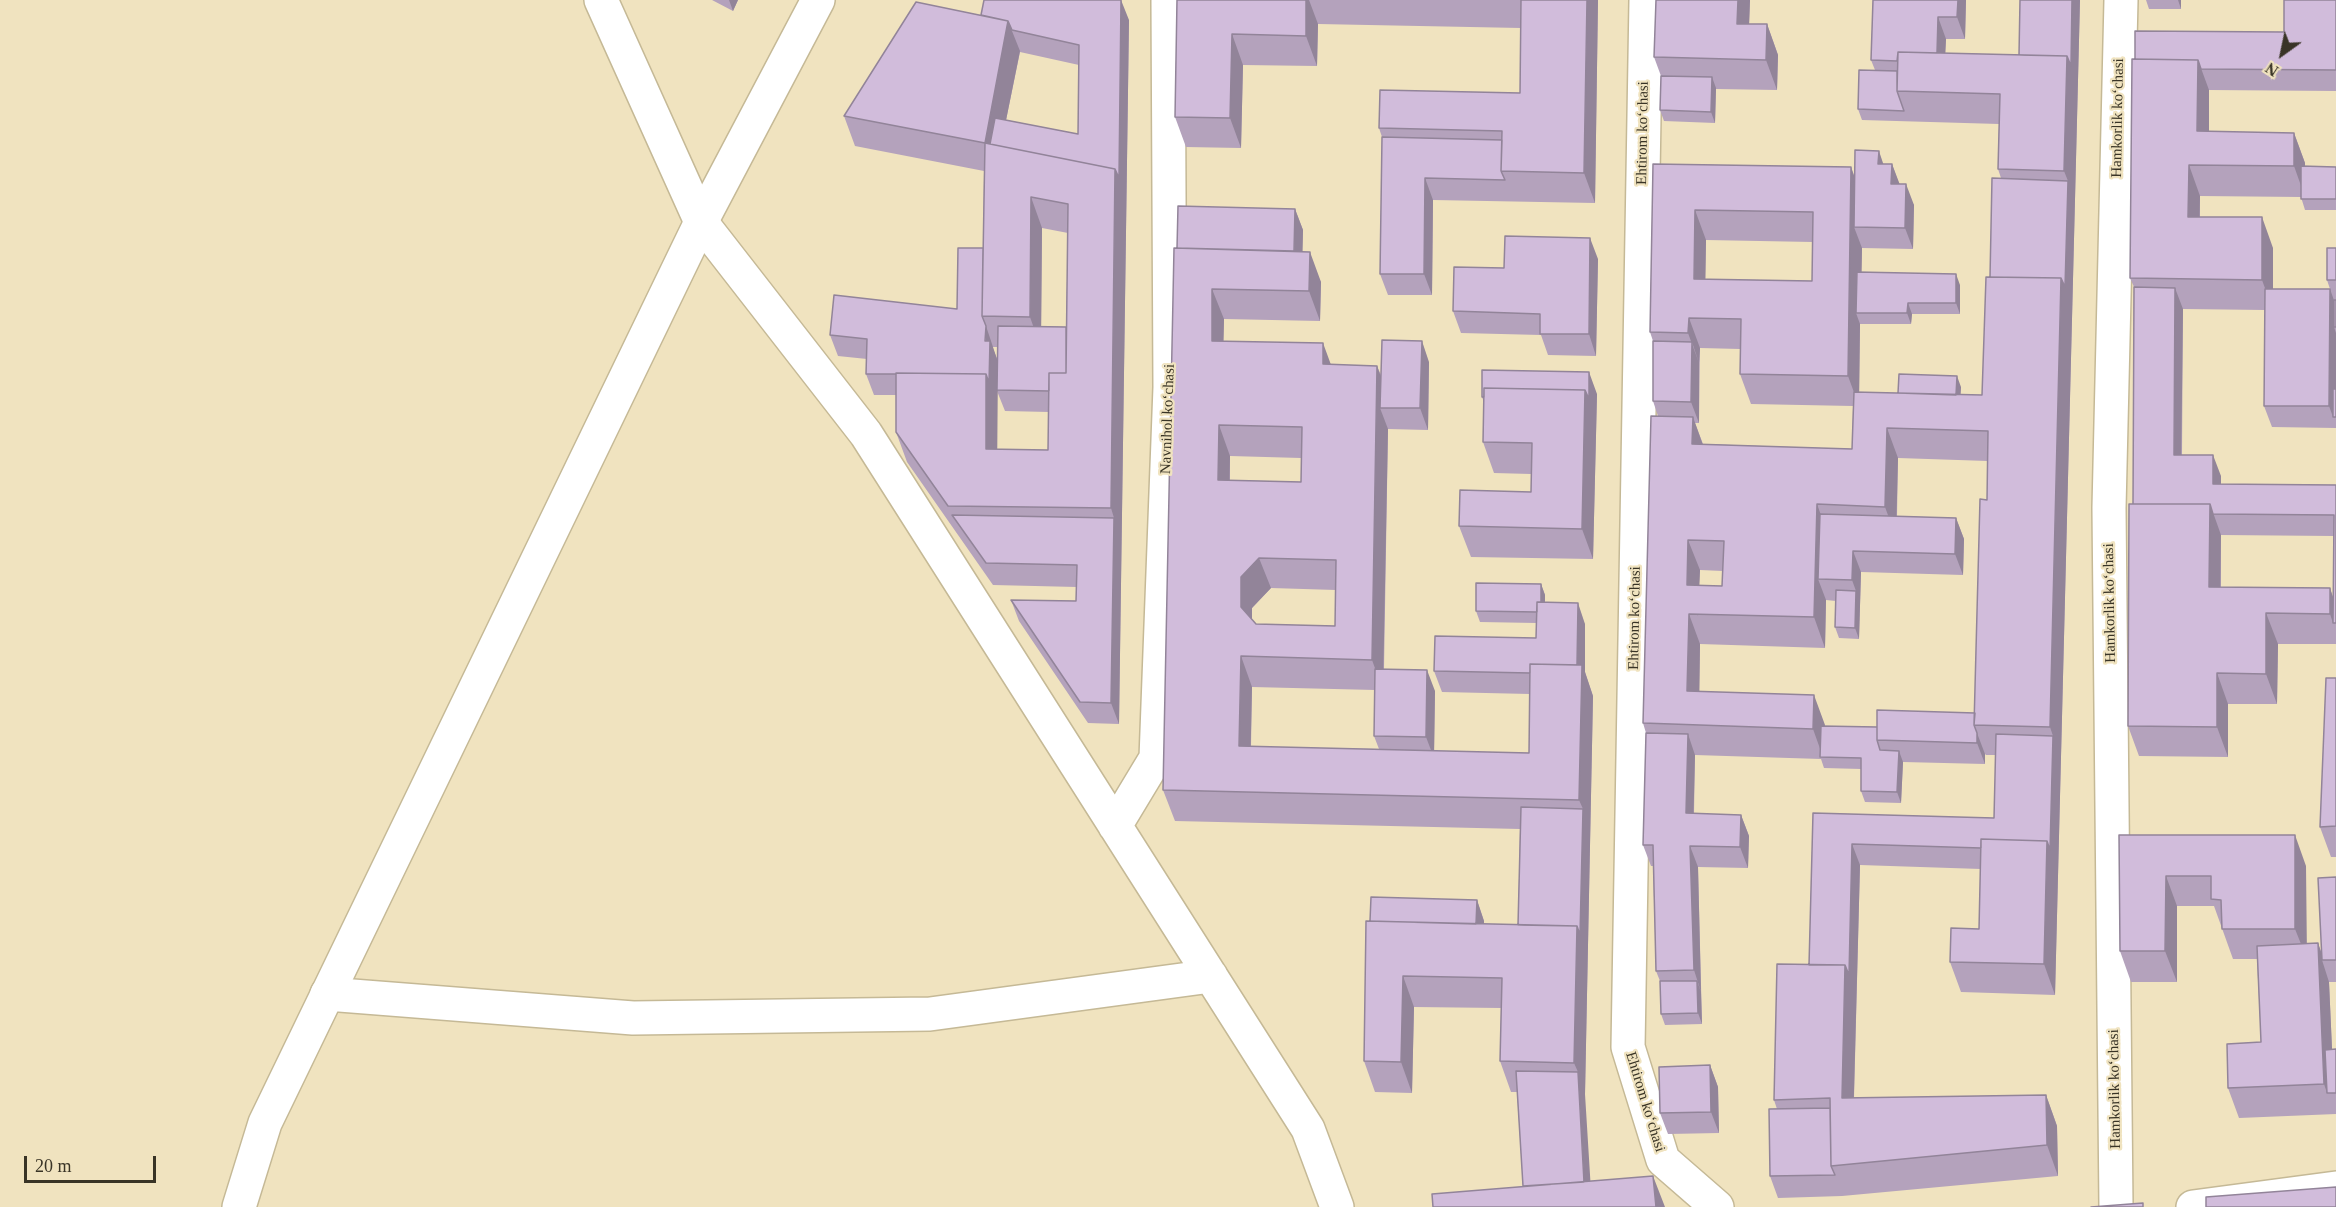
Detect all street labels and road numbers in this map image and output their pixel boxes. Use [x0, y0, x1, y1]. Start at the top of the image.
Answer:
street label: Hamkorlik koʻchasi [2108, 58, 2128, 178]
street label: Ehtirom koʻchasi [1633, 81, 1653, 185]
street label: Navnihol koʻchasi [1157, 364, 1179, 474]
street label: Hamkorlik koʻchasi [2100, 543, 2120, 663]
street label: Ehtirom koʻchasi [1625, 566, 1645, 670]
street label: Hamkorlik koʻchasi [2105, 1029, 2125, 1149]
street label: Ehtirom koʻchasi [1621, 1050, 1669, 1154]

